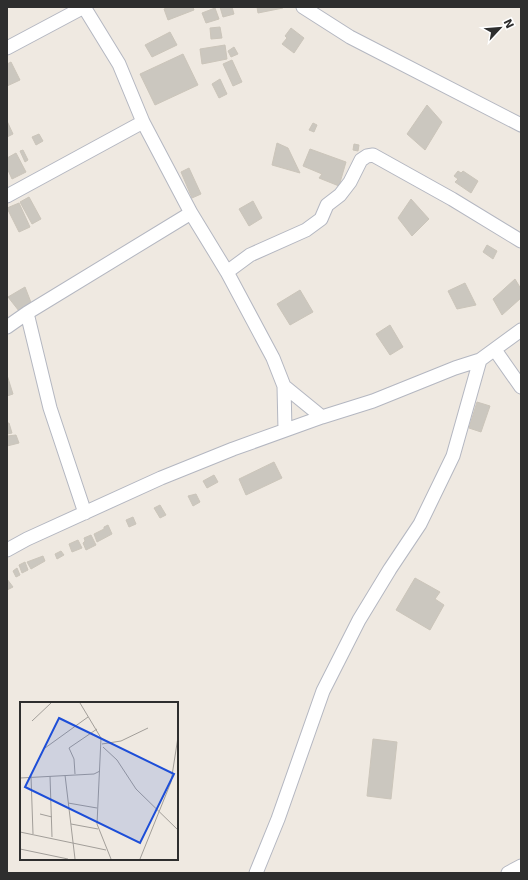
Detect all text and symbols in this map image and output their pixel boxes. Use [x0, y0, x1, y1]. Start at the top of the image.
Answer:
north arrow [480, 8, 520, 48]
text: N [501, 17, 516, 31]
inset map [20, 702, 178, 860]

